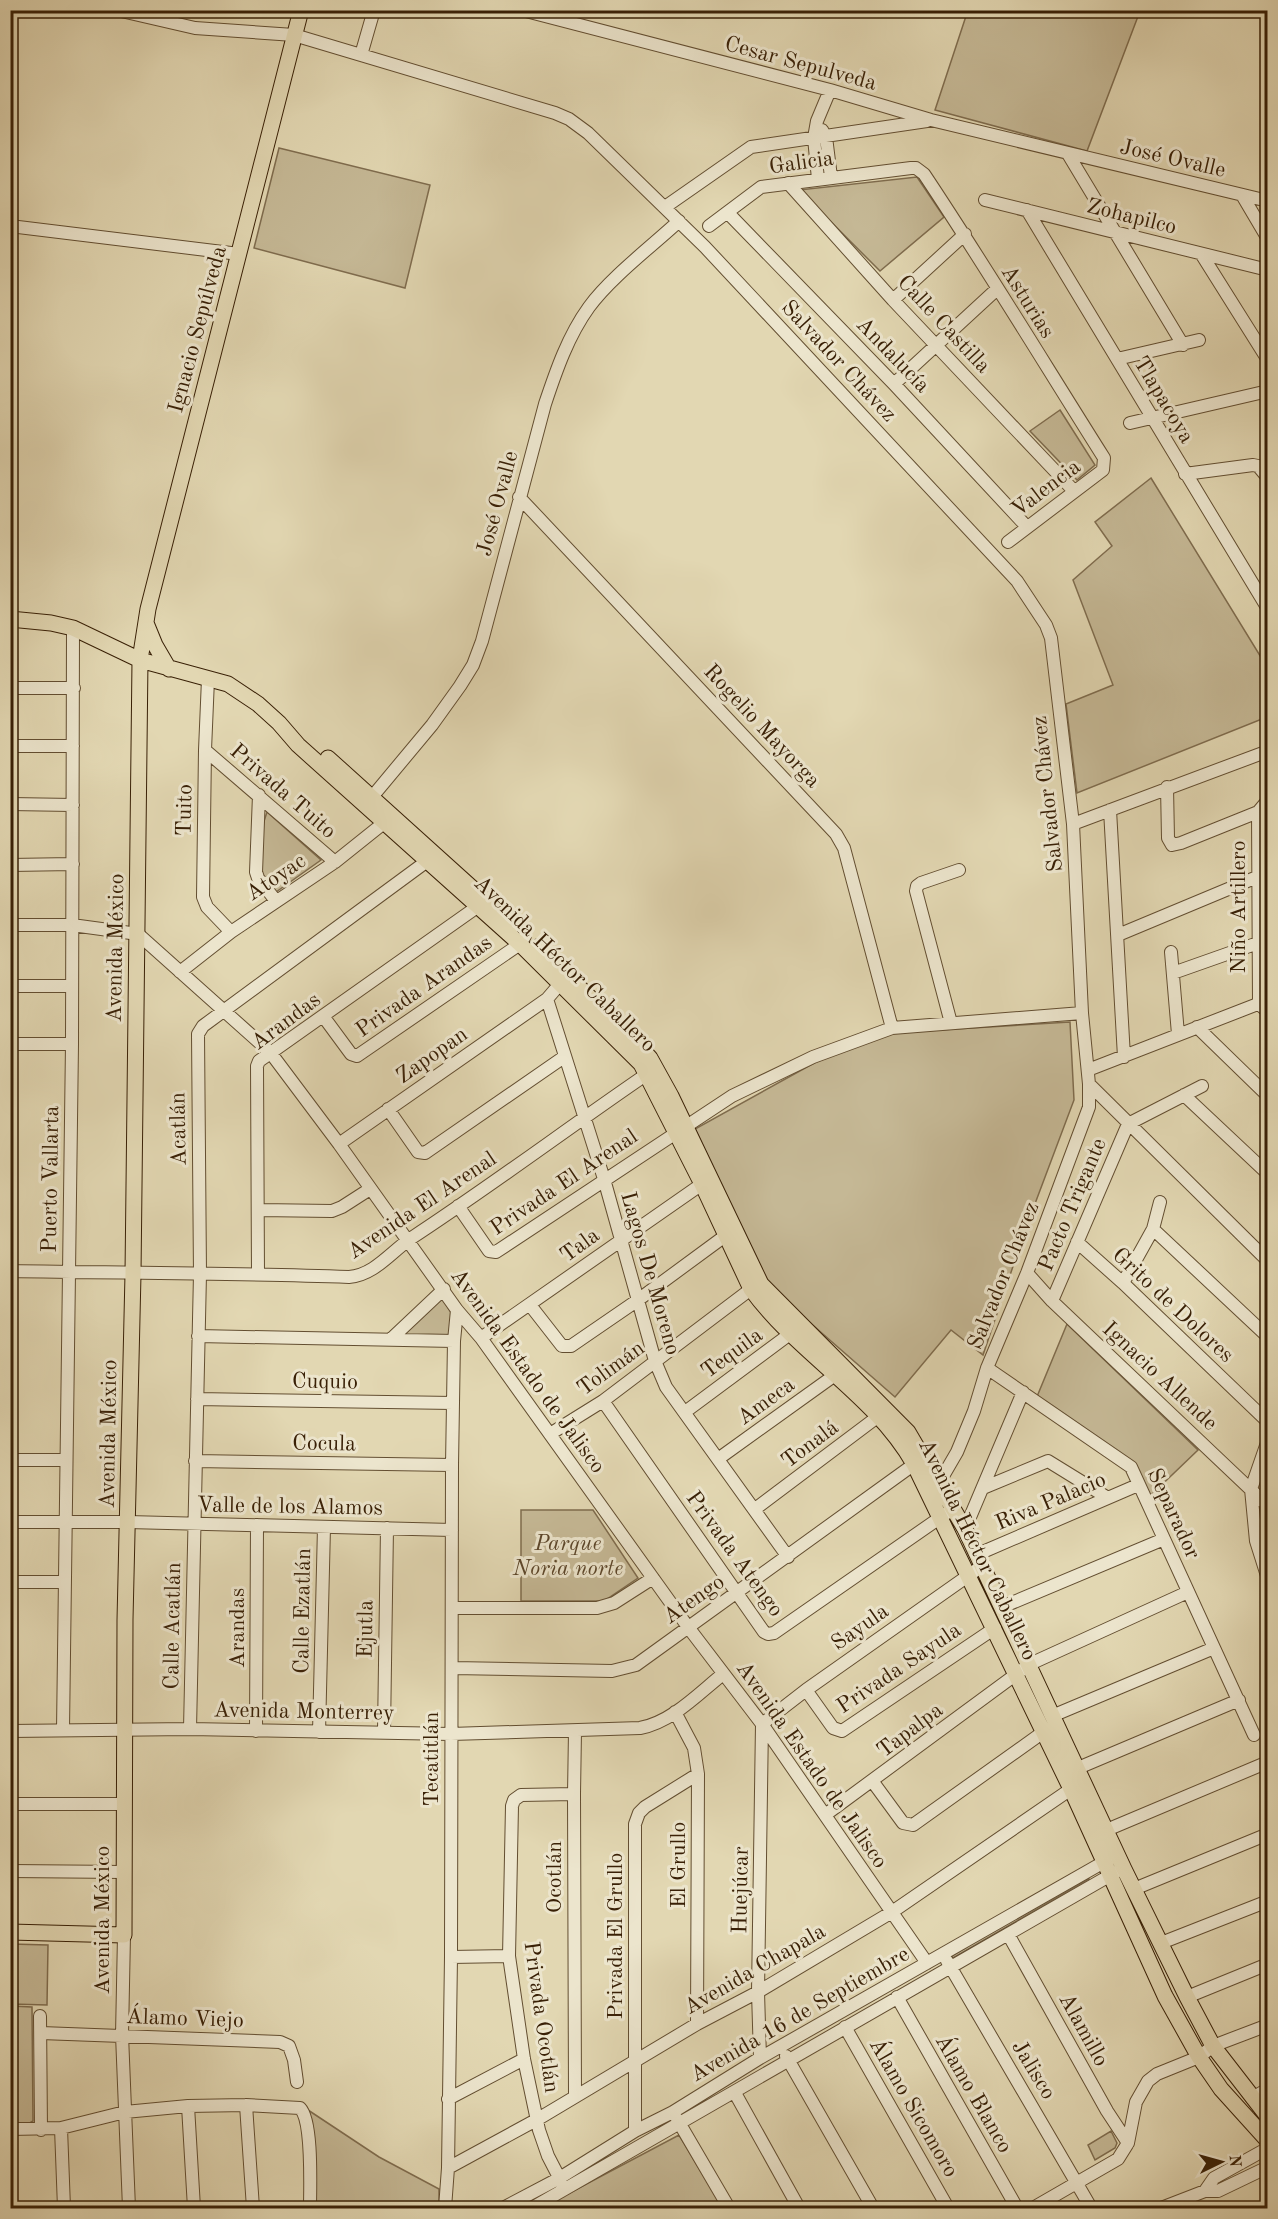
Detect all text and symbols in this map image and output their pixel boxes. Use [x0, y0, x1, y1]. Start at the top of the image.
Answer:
street label: Cesar Sepulveda [722, 33, 879, 95]
street label: José Ovalle [1118, 136, 1228, 182]
street label: Galicia [768, 148, 835, 178]
street label: Zohapilco [1084, 195, 1179, 239]
street label: Ignacio Sepúlveda [165, 244, 231, 415]
street label: Asturias [996, 262, 1058, 342]
street label: Calle Castilla [893, 271, 994, 378]
street label: Salvador Chávez [777, 296, 900, 426]
street label: Andalucía [852, 314, 934, 397]
street label: Tlapacoya [1129, 353, 1198, 447]
street label: José Ovalle [473, 449, 523, 558]
street label: Valencia [1007, 456, 1085, 522]
street label: Rogelio Mayorga [699, 660, 824, 792]
street label: Salvador Chávez [1029, 715, 1067, 873]
street label: Privada Tuito [226, 740, 340, 843]
street label: Tuito [174, 784, 196, 836]
street label: Niño Artillero [1228, 840, 1250, 974]
street label: Atoyac [242, 850, 310, 905]
street label: Avenida Héctor Caballero [470, 872, 660, 1057]
street label: Avenida México [104, 873, 128, 1023]
street label: Privada Arandas [352, 932, 496, 1042]
street label: Arandas [247, 989, 325, 1055]
street label: Zapopan [392, 1023, 472, 1088]
street label: Acatlán [167, 1092, 191, 1166]
street label: Puerto Vallarta [39, 1105, 63, 1253]
street label: Privada El Arenal [487, 1125, 642, 1240]
street label: Pacto Trigante [1035, 1135, 1111, 1275]
street label: Avenida El Arenal [344, 1148, 501, 1264]
street label: Lagos De Moreno [616, 1189, 684, 1358]
street label: Salvador Chávez [964, 1199, 1043, 1353]
street label: Tala [557, 1224, 604, 1267]
street label: Grito de Dolores [1108, 1244, 1238, 1367]
street label: Avenida Estado de Jalisco [446, 1265, 609, 1477]
street label: Ignacio Allende [1098, 1318, 1221, 1435]
street label: Tequila [697, 1324, 767, 1383]
street label: Tolimán [573, 1337, 649, 1400]
street label: Avenida México [97, 1359, 121, 1509]
street label: Cuquio [292, 1370, 358, 1394]
street label: Ameca [733, 1374, 799, 1430]
street label: Tonalá [778, 1416, 843, 1473]
street label: Cocula [292, 1432, 356, 1456]
street label: Avenida Héctor Caballero [914, 1436, 1040, 1664]
street label: Separador [1143, 1465, 1204, 1563]
street label: Riva Palacio [992, 1469, 1109, 1535]
street label: Privada Atengo [681, 1485, 791, 1621]
street label: Valle de los Alamos [197, 1494, 383, 1520]
park label: Parque Noria norte [512, 1533, 623, 1580]
street label: Calle Ezatlán [291, 1548, 315, 1674]
street label: Calle Acatlán [161, 1562, 185, 1690]
street label: Atengo [657, 1567, 729, 1629]
street label: Arandas [227, 1588, 249, 1668]
street label: Ejutla [354, 1599, 378, 1658]
street label: Sayula [827, 1600, 893, 1655]
street label: Privada Sayula [833, 1619, 965, 1718]
street label: Avenida Estado de Jalisco [732, 1658, 891, 1873]
street label: Avenida Monterrey [213, 1699, 395, 1725]
street label: Tapalpa [873, 1699, 947, 1762]
street label: Tecatitlán [421, 1711, 443, 1806]
street label: El Grullo [668, 1822, 690, 1908]
street label: Ocotlán [544, 1841, 566, 1913]
street label: Avenida México [92, 1846, 114, 1994]
street label: Huejúcar [729, 1846, 753, 1934]
street label: Privada El Grullo [605, 1853, 627, 2019]
street label: Avenida Chapala [681, 1920, 830, 2019]
street label: Privada Ocotlán [520, 1940, 563, 2094]
street label: Avenida 16 de Septiembre [687, 1943, 913, 2086]
street label: Alamillo [1054, 1990, 1112, 2070]
street label: Álamo Viejo [125, 2003, 244, 2032]
street label: Álamo Blanco [931, 2030, 1019, 2157]
street label: Álamo Sicomoro [865, 2033, 965, 2181]
street label: Jalisco [1007, 2037, 1059, 2103]
north arrow [1191, 2132, 1251, 2192]
text: N [1225, 2154, 1243, 2168]

